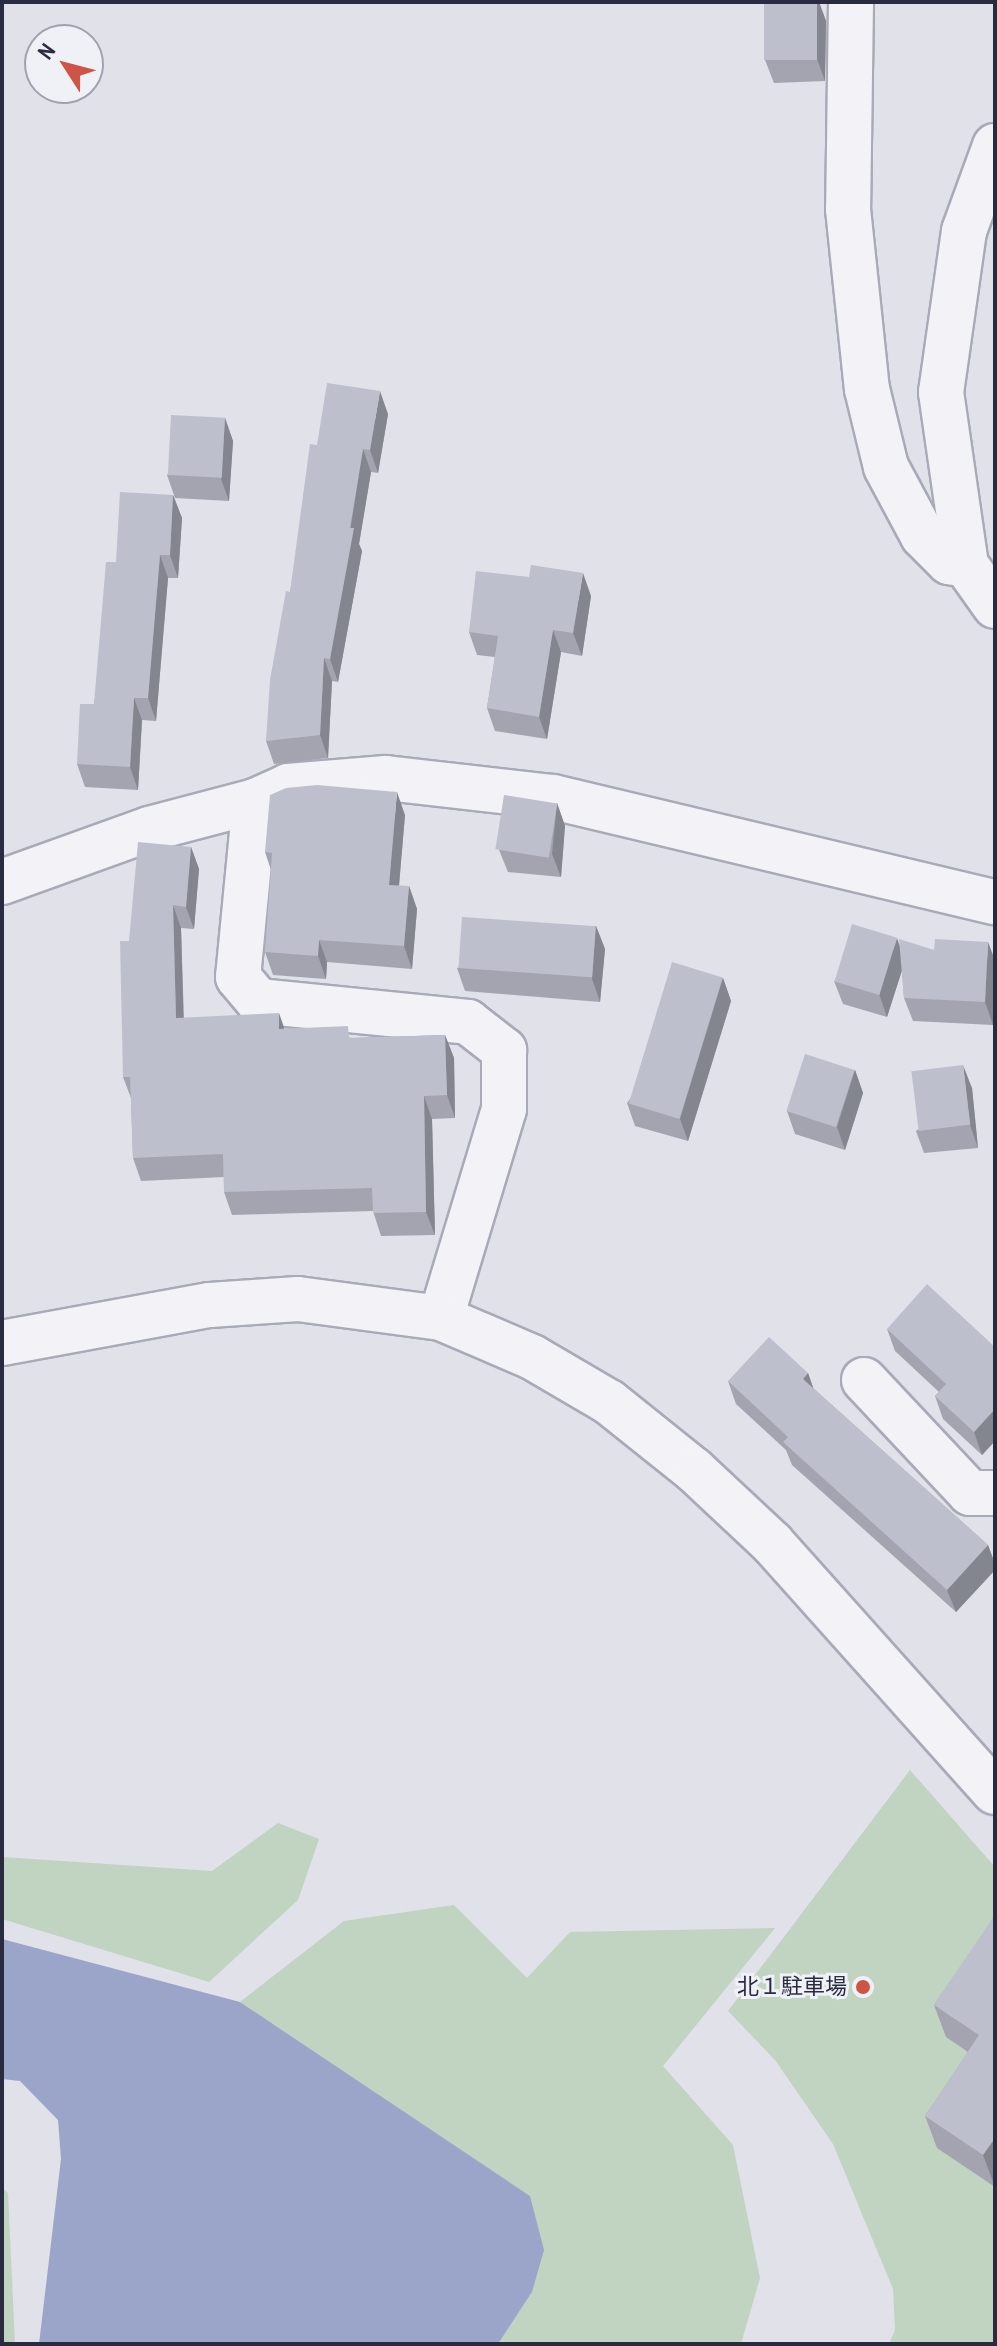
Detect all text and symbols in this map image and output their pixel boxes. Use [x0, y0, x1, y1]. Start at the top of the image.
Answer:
north arrow [24, 24, 104, 104]
text: N [30, 37, 62, 65]
place label: 北１駐車場 [737, 1974, 847, 2000]
marker: 北１駐車場 [854, 1978, 872, 1996]

